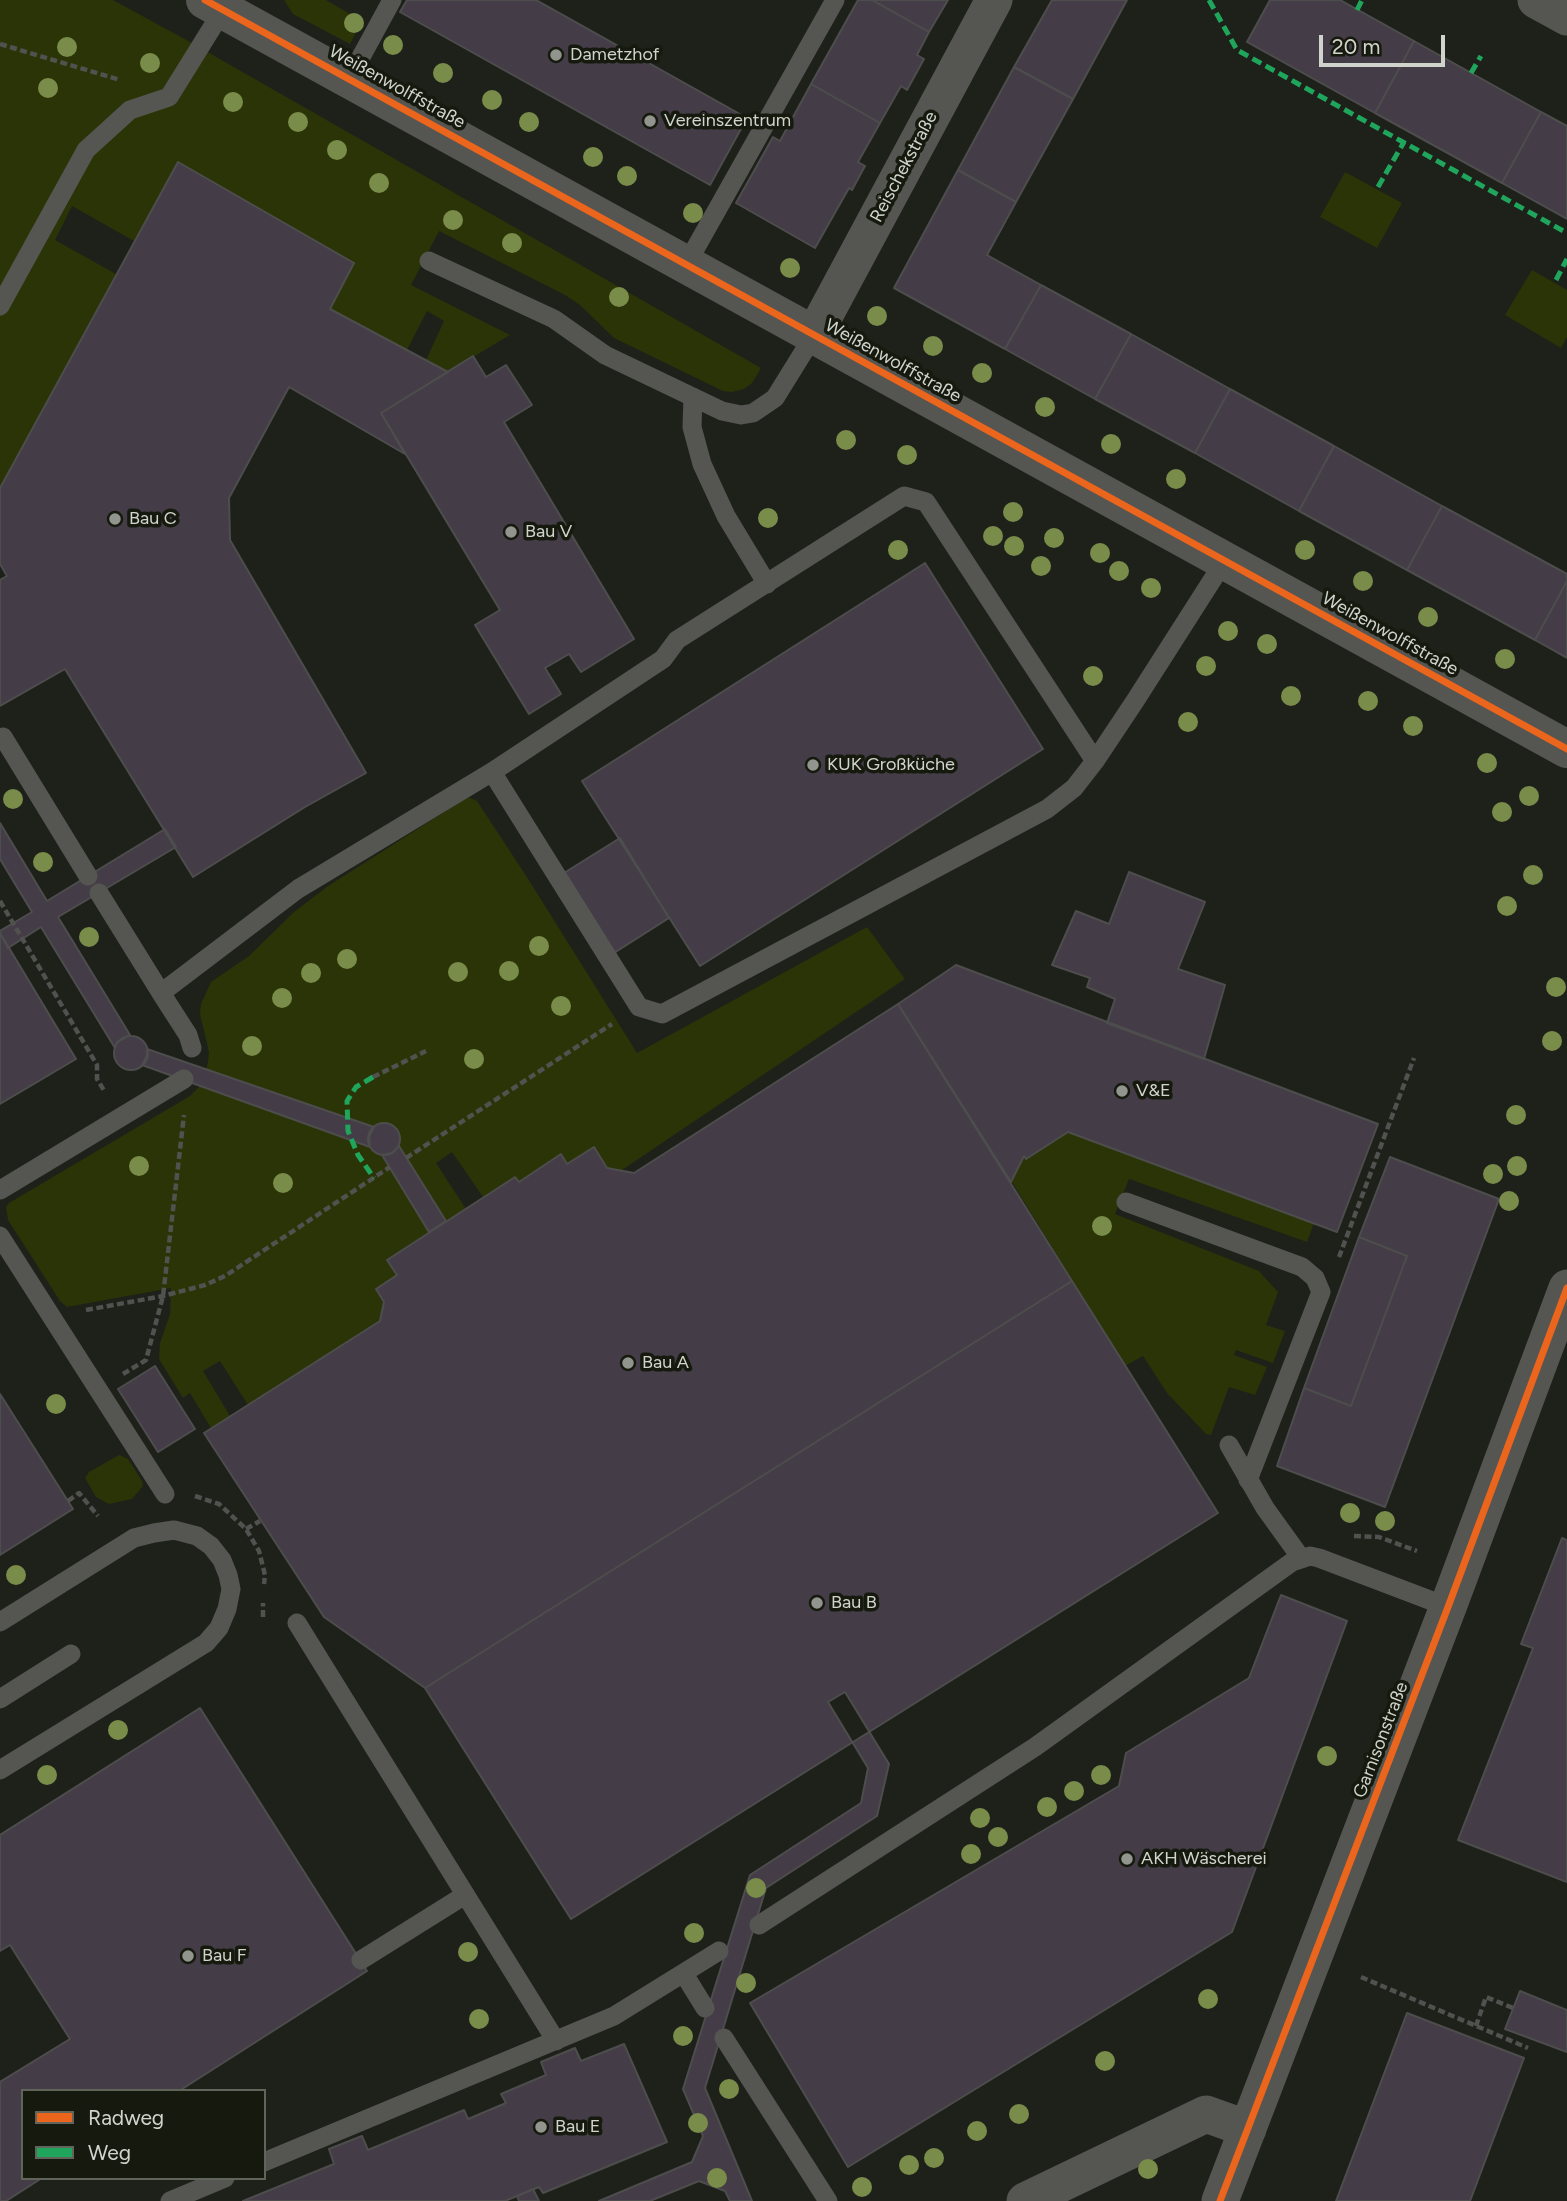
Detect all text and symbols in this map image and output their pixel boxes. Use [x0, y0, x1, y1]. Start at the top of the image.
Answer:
scale bar [1322, 21, 1448, 65]
text: 20 m [1332, 34, 1380, 59]
street label: Weißenwolffstraße [325, 41, 469, 133]
place label: Dametzhof [570, 44, 659, 66]
marker: Dametzhof [548, 47, 564, 63]
street label: Reischekstraße [866, 108, 942, 226]
place label: Vereinszentrum [664, 110, 791, 132]
marker: Vereinszentrum [642, 113, 658, 129]
street label: Weißenwolffstraße [821, 315, 965, 407]
place label: Bau C [129, 508, 177, 530]
marker: Bau C [107, 511, 123, 527]
place label: Bau V [525, 521, 572, 543]
marker: Bau V [503, 524, 519, 540]
street label: Weißenwolffstraße [1318, 588, 1462, 680]
place label: KUK Großküche [827, 754, 955, 776]
marker: KUK Großküche [805, 757, 821, 773]
place label: V&E [1136, 1080, 1171, 1102]
marker: V&E [1114, 1083, 1130, 1099]
place label: Bau A [642, 1352, 689, 1374]
marker: Bau A [620, 1355, 636, 1371]
place label: Bau B [831, 1592, 877, 1614]
marker: Bau B [809, 1595, 825, 1611]
street label: Garnisonstraße [1349, 1679, 1413, 1801]
place label: AKH Wäscherei [1141, 1848, 1267, 1870]
marker: AKH Wäscherei [1119, 1851, 1135, 1867]
place label: Bau F [202, 1945, 246, 1967]
marker: Bau F [180, 1948, 196, 1964]
legend [21, 2089, 266, 2180]
text: Radweg [88, 2105, 164, 2130]
place label: Bau E [555, 2116, 600, 2138]
marker: Bau E [533, 2119, 549, 2135]
text: Weg [88, 2140, 131, 2165]

